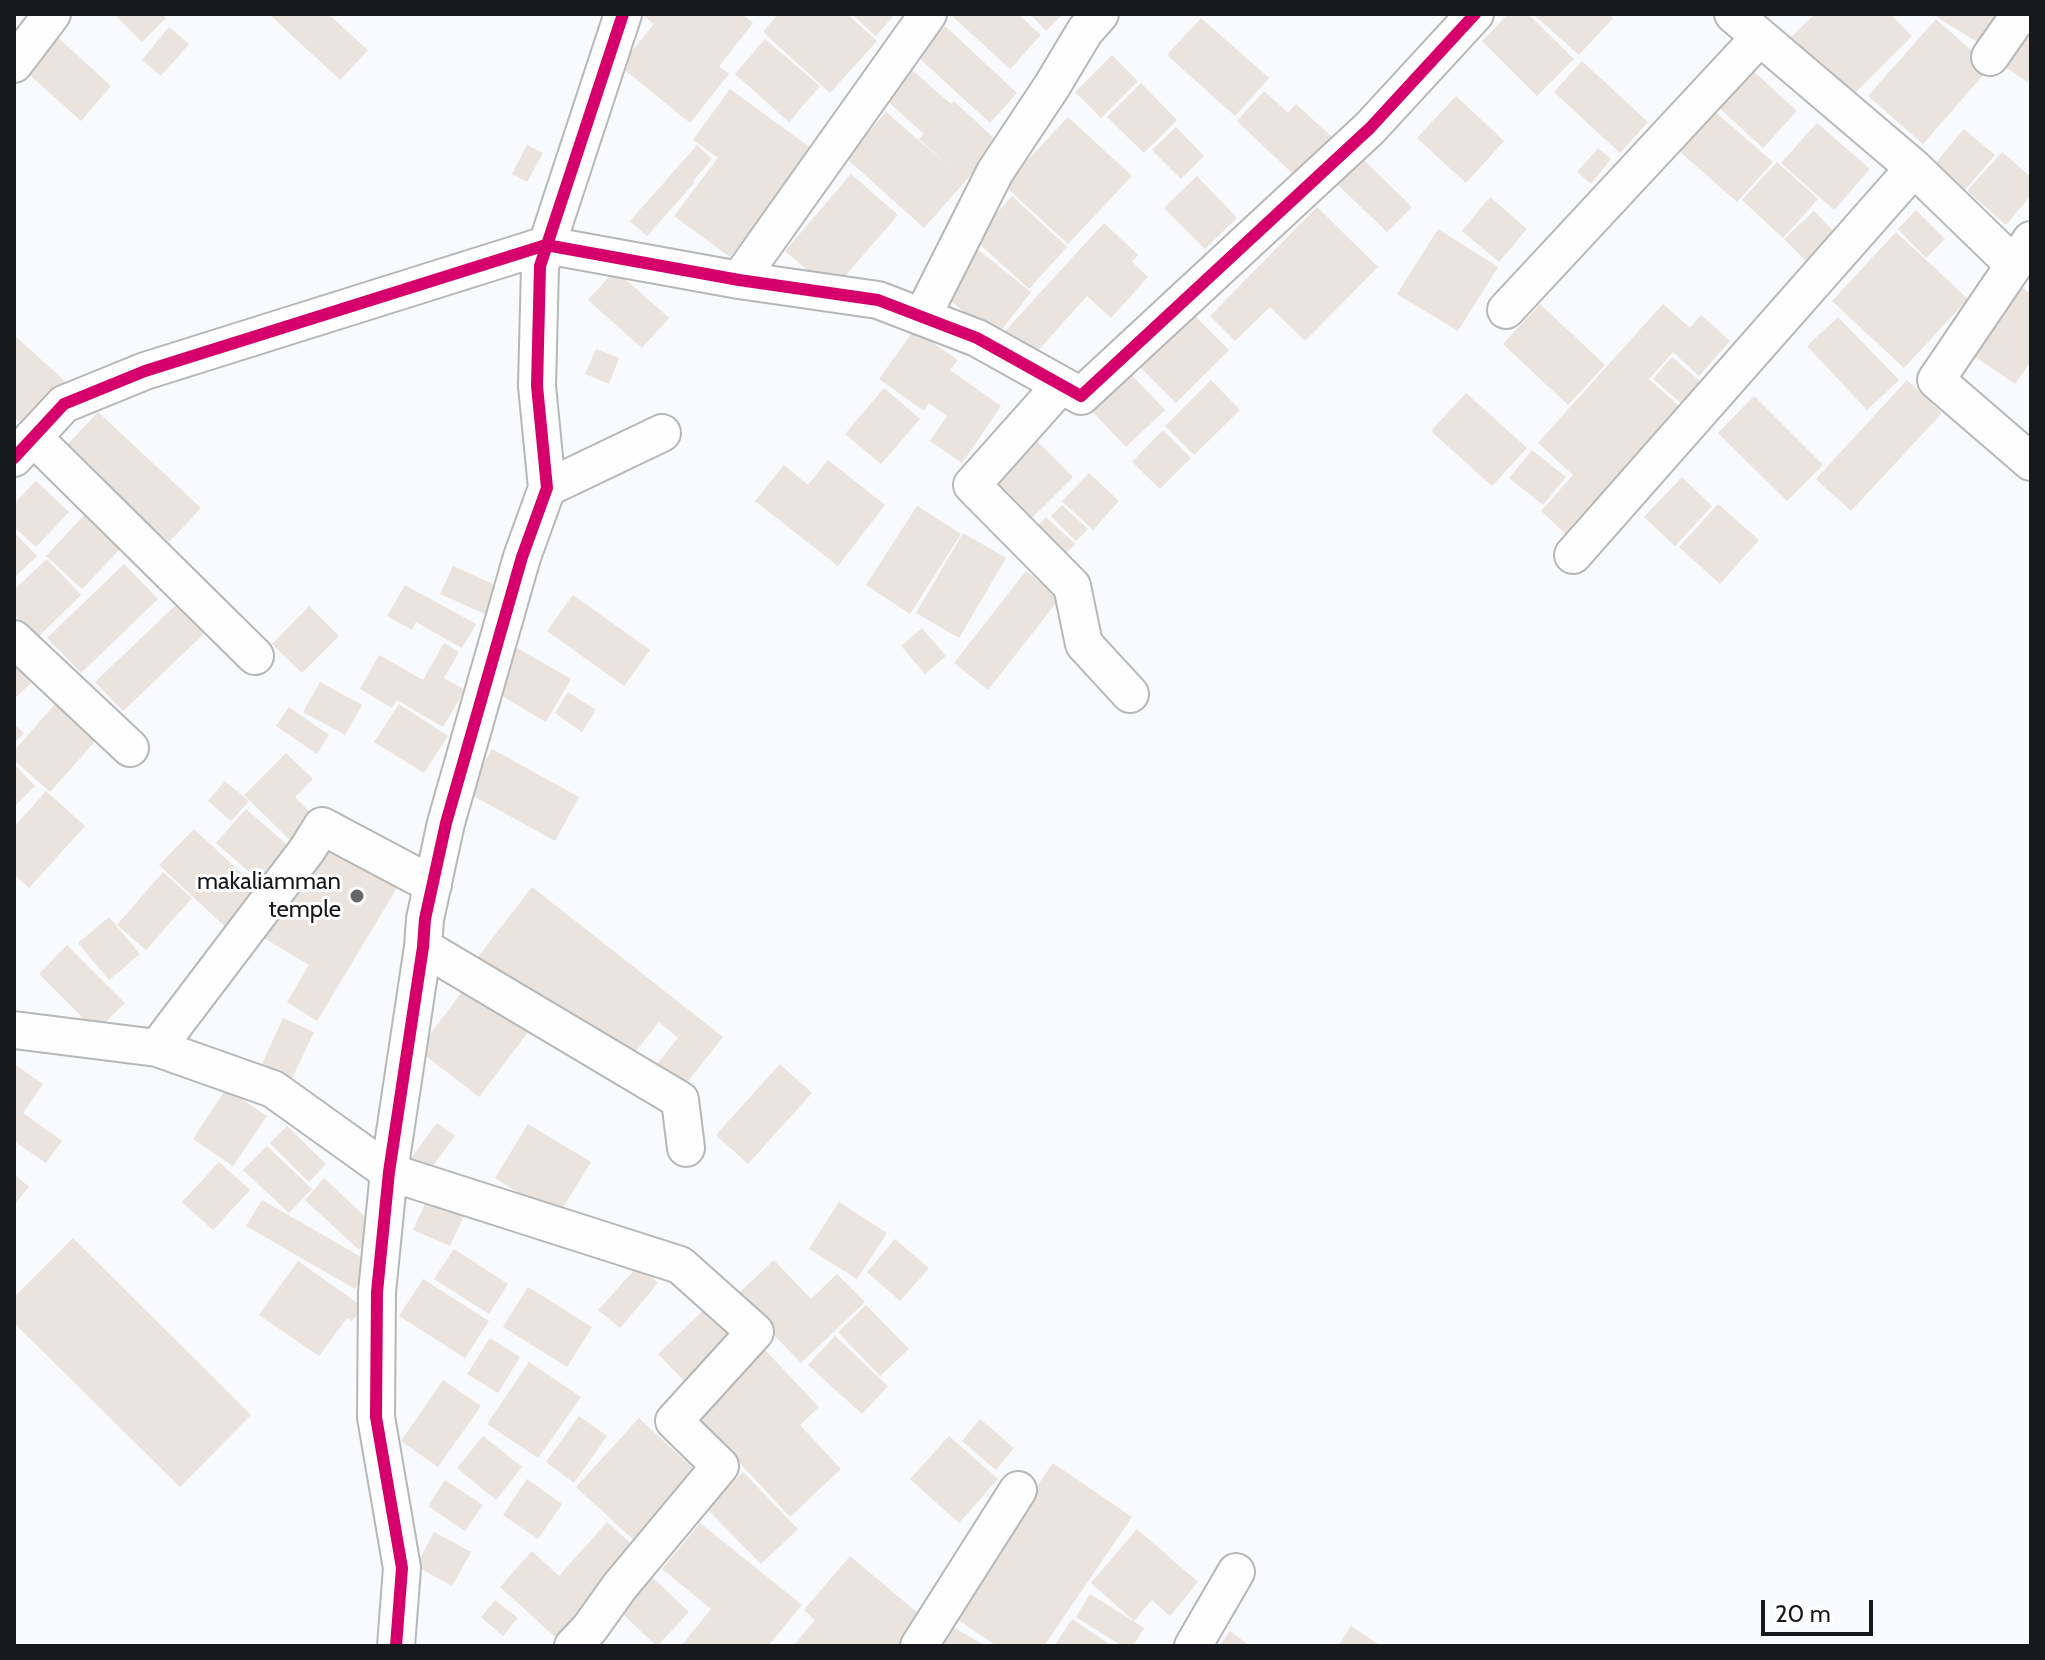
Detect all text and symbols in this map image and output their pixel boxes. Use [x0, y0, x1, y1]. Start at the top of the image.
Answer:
place label: makaliamman temple [197, 868, 341, 924]
marker: makaliamman temple [348, 887, 366, 905]
scale bar [1765, 1584, 1877, 1634]
text: 20 m [1775, 1599, 1831, 1628]

